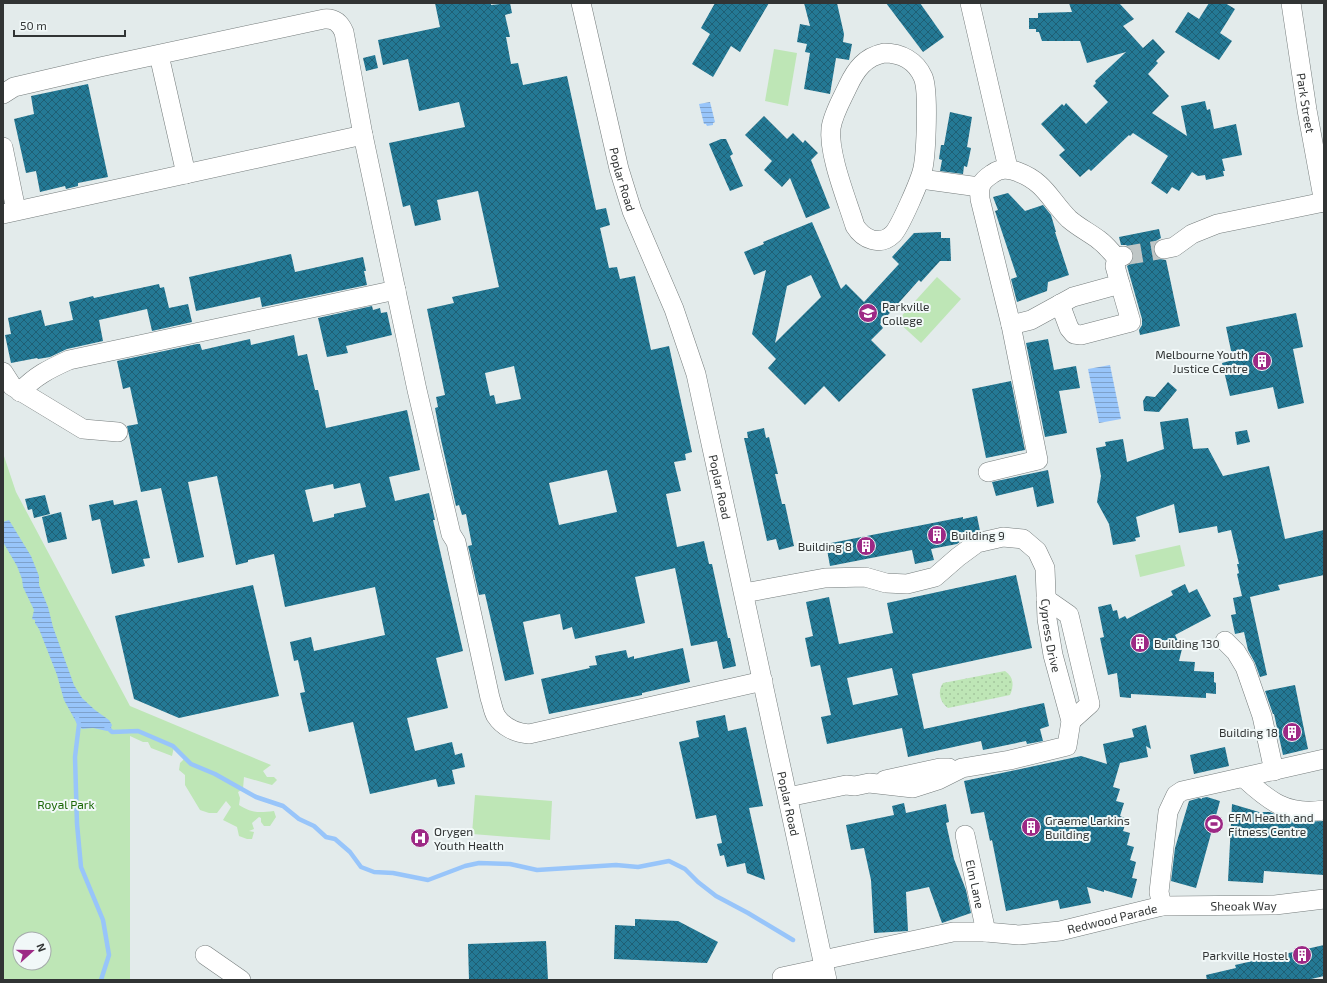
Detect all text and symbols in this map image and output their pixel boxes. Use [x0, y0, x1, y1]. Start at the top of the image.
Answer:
scale bar [14, 12, 125, 38]
text: 50 m [20, 18, 47, 32]
street label: Park Street [1295, 72, 1318, 134]
street label: Poplar Road [607, 146, 639, 213]
place label: Parkville College [882, 299, 929, 327]
school or university icon: Parkville College [857, 302, 879, 324]
place label: Melbourne Youth Justice Centre [1155, 347, 1248, 375]
building icon: Melbourne Youth Justice Centre [1251, 350, 1273, 372]
street label: Poplar Road [707, 453, 734, 521]
building icon: Building 9 [926, 524, 948, 546]
place label: Building 9 [951, 528, 1005, 542]
building icon: Building 8 [855, 535, 877, 557]
place label: Building 8 [798, 539, 852, 553]
street label: Cypress Drive [1039, 598, 1064, 674]
building icon: Building 130 [1129, 632, 1151, 654]
place label: Building 130 [1154, 636, 1220, 650]
building icon: Building 18 [1281, 721, 1303, 743]
place label: Building 18 [1219, 725, 1278, 739]
street label: Poplar Road [775, 770, 803, 837]
park label: Royal Park [37, 797, 95, 811]
place label: EFM Health and Fitness Centre [1228, 810, 1314, 838]
place label: Graeme Larkins Building [1045, 813, 1130, 841]
sports icon: EFM Health and Fitness Centre [1203, 813, 1225, 835]
building icon: Graeme Larkins Building [1020, 816, 1042, 838]
place label: Orygen Youth Health [434, 824, 504, 852]
hospital icon: Orygen Youth Health [409, 827, 431, 849]
street label: Elm Lane [963, 858, 988, 910]
street label: Sheoak Way [1210, 898, 1278, 913]
street label: Redwood Parade [1066, 900, 1159, 936]
north arrow [12, 931, 52, 971]
text: N [34, 941, 49, 953]
building icon: Parkville Hostel [1291, 944, 1313, 966]
place label: Parkville Hostel [1202, 948, 1288, 962]

